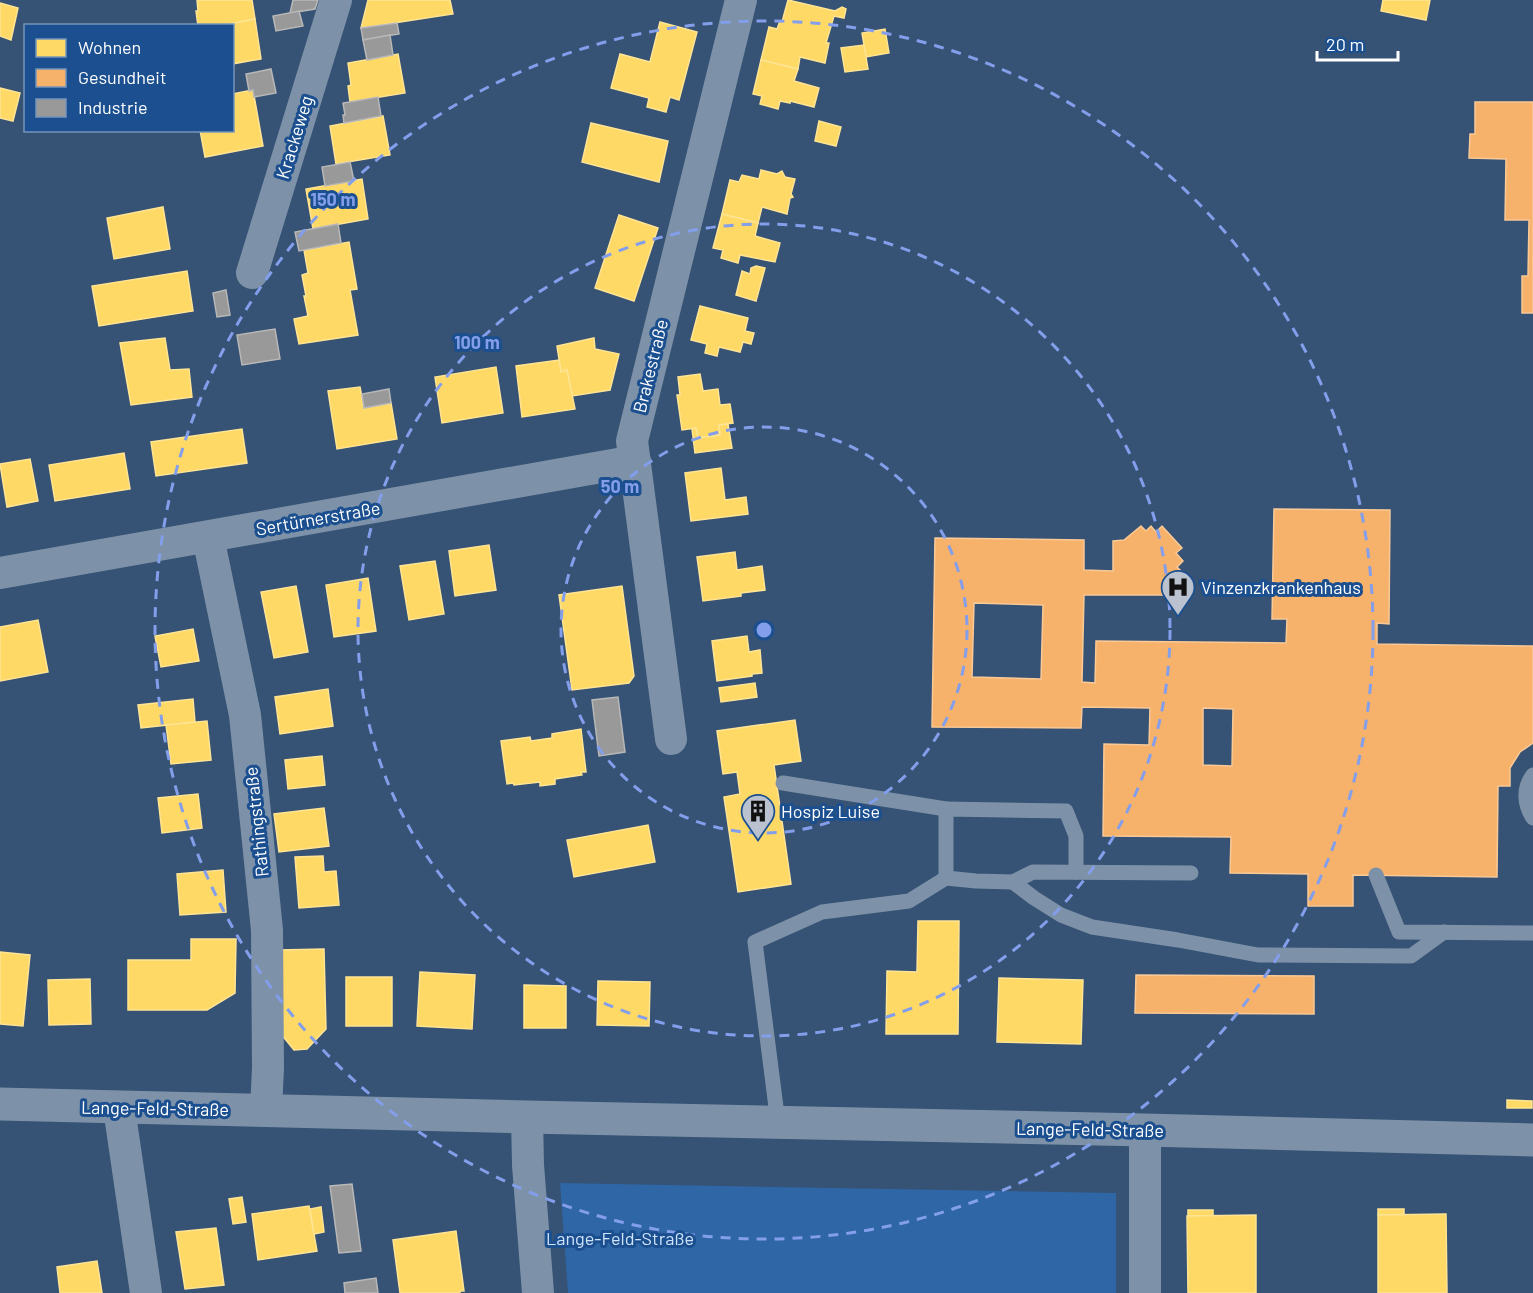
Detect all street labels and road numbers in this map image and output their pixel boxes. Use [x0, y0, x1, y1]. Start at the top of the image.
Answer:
street label: Krackeweg [271, 93, 317, 181]
street label: Brakestraße [628, 317, 672, 415]
street label: Sertürnerstraße [254, 496, 382, 540]
street label: Rathingstraße [239, 766, 273, 878]
street label: Lange-Feld-Straße [81, 1096, 229, 1120]
street label: Lange-Feld-Straße [1016, 1117, 1164, 1141]

